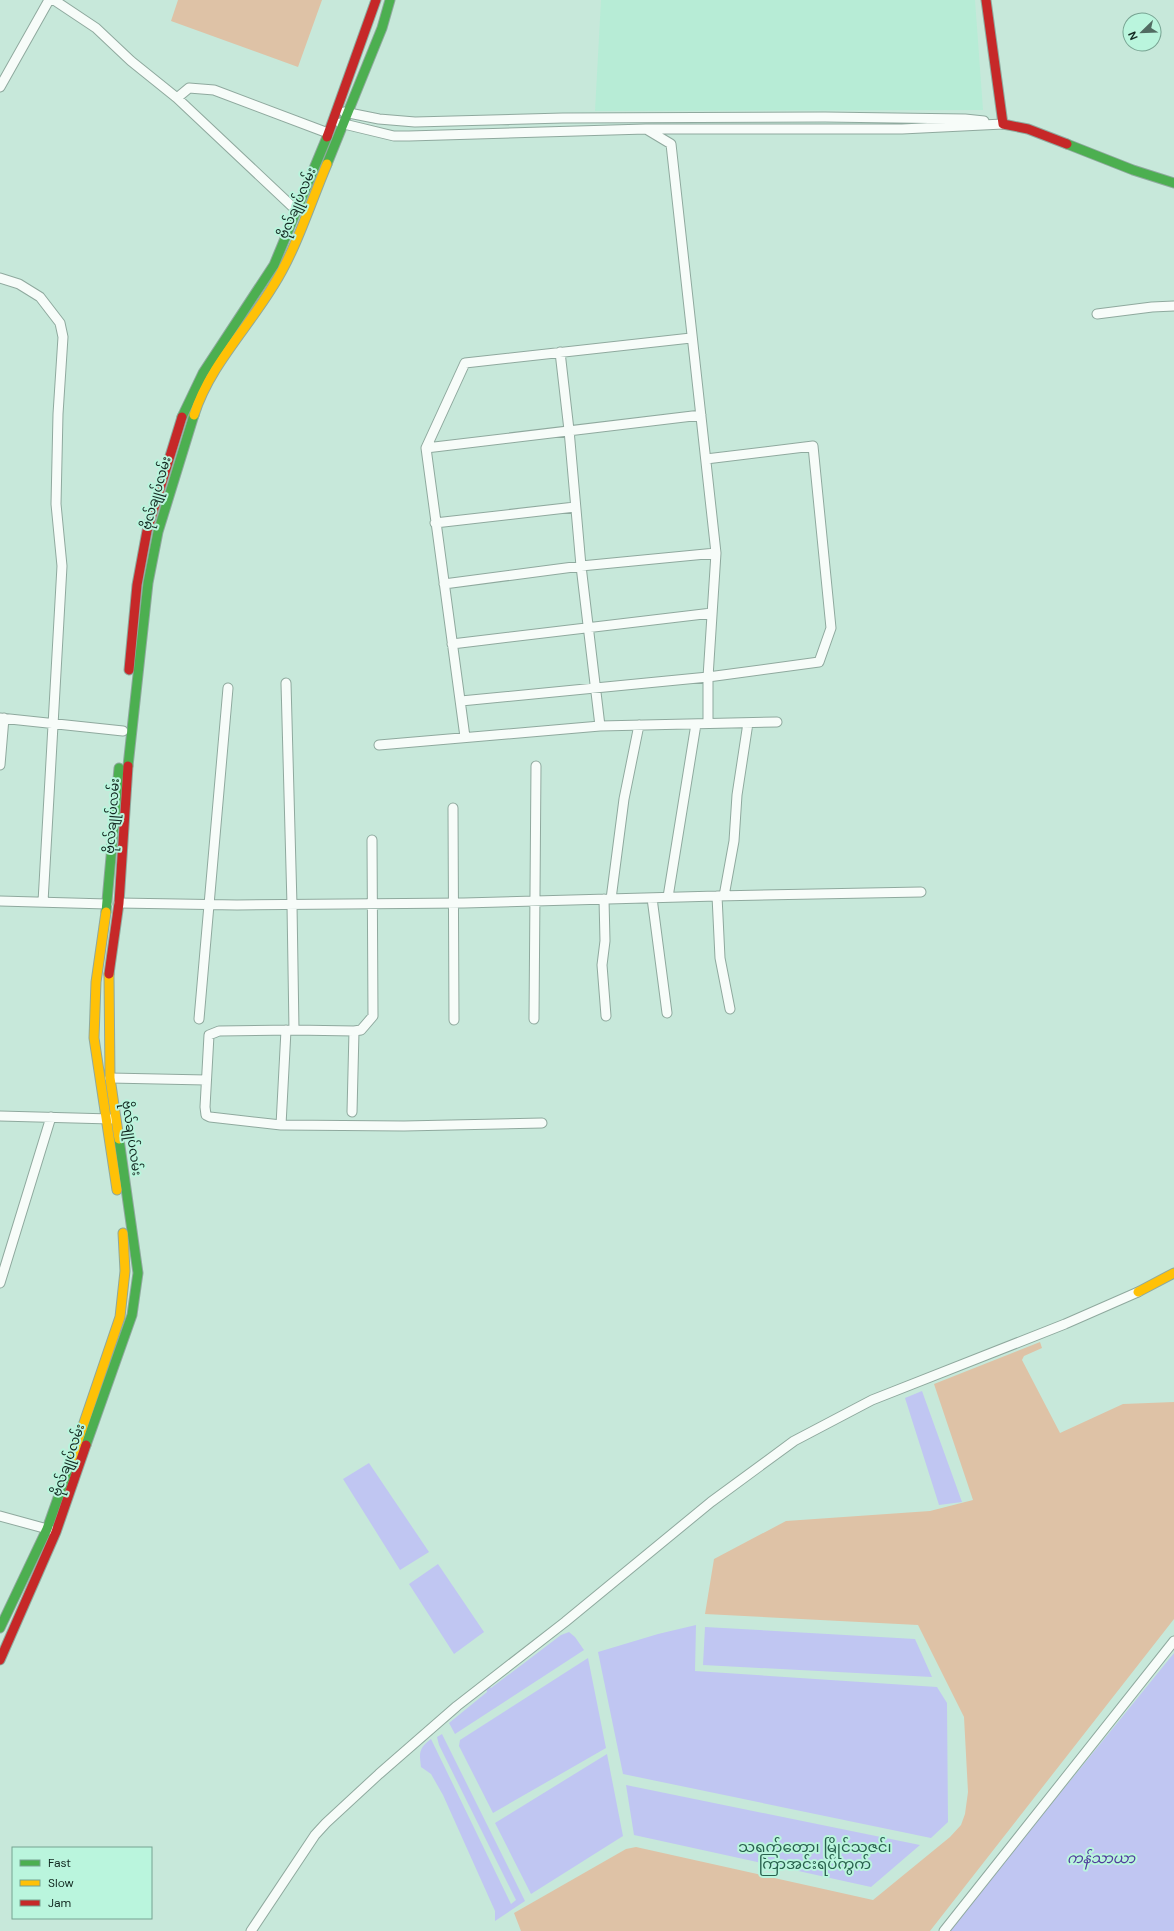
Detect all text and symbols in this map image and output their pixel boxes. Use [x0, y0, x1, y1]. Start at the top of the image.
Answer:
north arrow [1122, 12, 1162, 52]
text: N [1125, 29, 1141, 42]
street label: ဗိုလ်ချုပ်လမ်း [274, 165, 321, 242]
street label: ဗိုလ်ချုပ်လမ်း [137, 454, 177, 532]
street label: ဗိုလ်ချုပ်လမ်း [101, 778, 125, 854]
street label: ဗိုလ်ချုပ်လမ်း [116, 1099, 146, 1177]
street label: ဗိုလ်ချုပ်လမ်း [48, 1421, 90, 1499]
district label: သရက်တော၊ မြိုင်သဇင်၊ ကြာအင်းရပ်ကွက် [738, 1837, 892, 1876]
legend [12, 1847, 152, 1919]
water label: ကန်သာယာ [1067, 1848, 1136, 1870]
text: Fast [48, 1855, 71, 1871]
text: Slow [48, 1875, 74, 1891]
text: Jam [48, 1895, 71, 1911]

